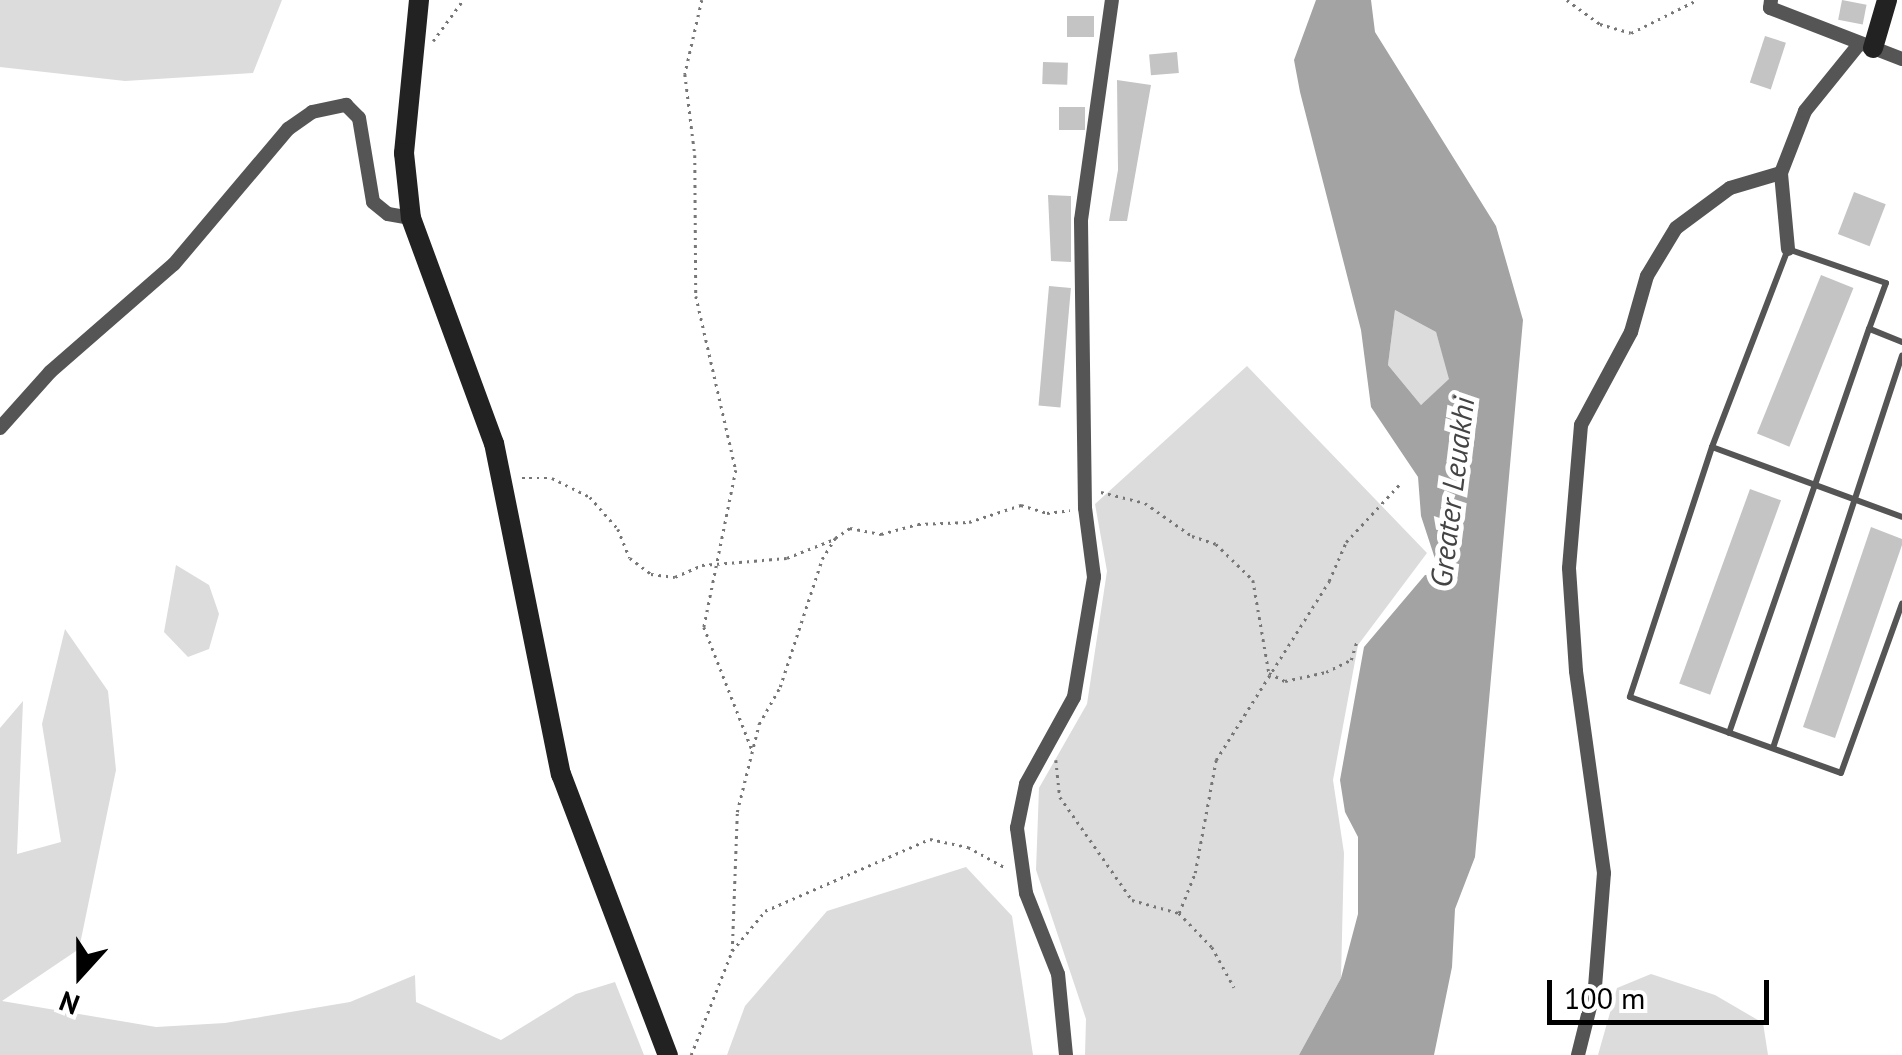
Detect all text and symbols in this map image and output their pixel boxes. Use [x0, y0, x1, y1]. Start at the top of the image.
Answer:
water label: Greater Leuakhi [1422, 395, 1482, 589]
north arrow [30, 925, 130, 1025]
scale bar [1552, 960, 1774, 1022]
text: 100 m [1564, 978, 1645, 1017]
text: N [54, 983, 84, 1024]

